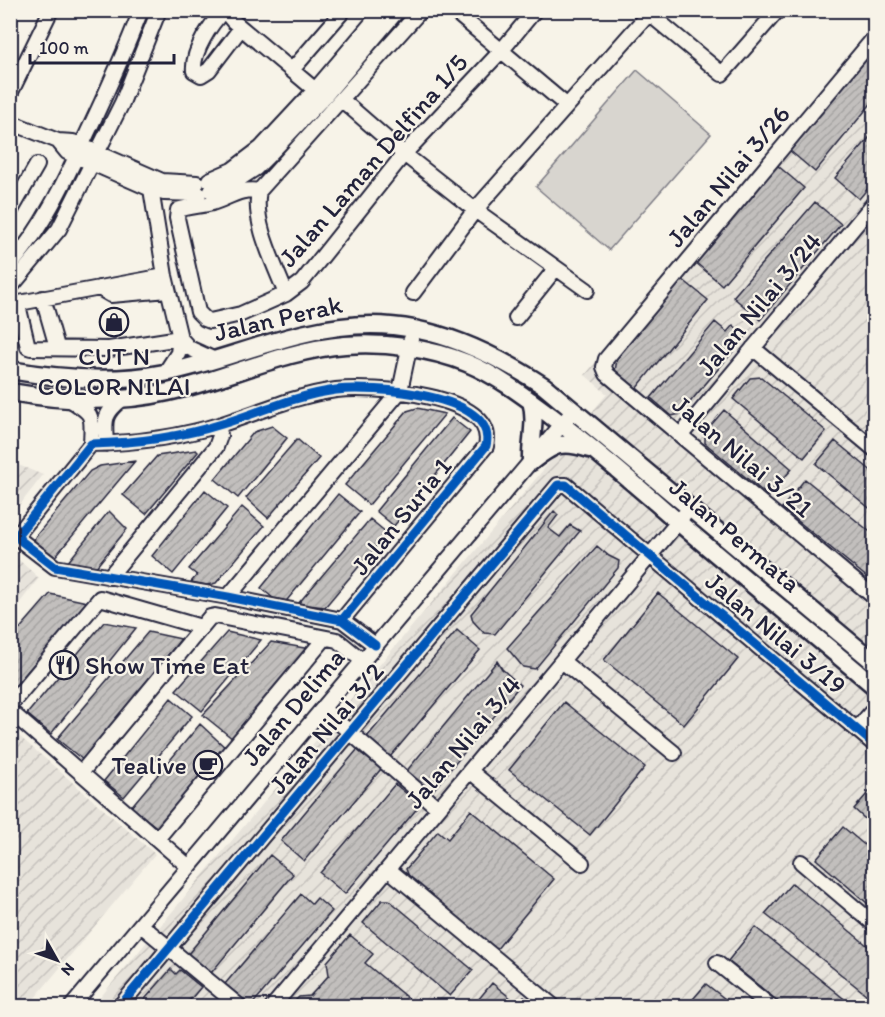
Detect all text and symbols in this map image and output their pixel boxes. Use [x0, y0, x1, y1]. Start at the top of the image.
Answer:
scale bar [30, 27, 174, 65]
text: 100 m [39, 37, 89, 59]
street label: Jalan Laman Delfina 1/5 [272, 47, 474, 273]
street label: Jalan Nilai 3/26 [659, 98, 797, 254]
street label: Jalan Nilai 3/24 [690, 225, 829, 382]
street label: Jalan Perak [211, 288, 346, 348]
shop icon: CUT N COLOR NILAI [98, 306, 130, 338]
place label: CUT N COLOR NILAI [37, 340, 191, 402]
street label: Jalan Nilai 3/21 [666, 388, 820, 524]
street label: Jalan Suria 1 [344, 451, 458, 581]
street label: Jalan Permata [663, 471, 807, 599]
street label: Jalan Nilai 3/19 [699, 565, 853, 701]
street label: Jalan Delima [235, 642, 351, 772]
restaurant icon: Show Time Eat [48, 649, 80, 681]
place label: Show Time Eat [85, 649, 250, 681]
street label: Jalan Nilai 3/2 [262, 655, 390, 800]
street label: Jalan Nilai 3/4 [398, 669, 528, 815]
place label: Tealive [111, 749, 187, 781]
cafe icon: Tealive [192, 749, 224, 781]
north arrow [27, 930, 87, 990]
text: N [57, 959, 79, 980]

